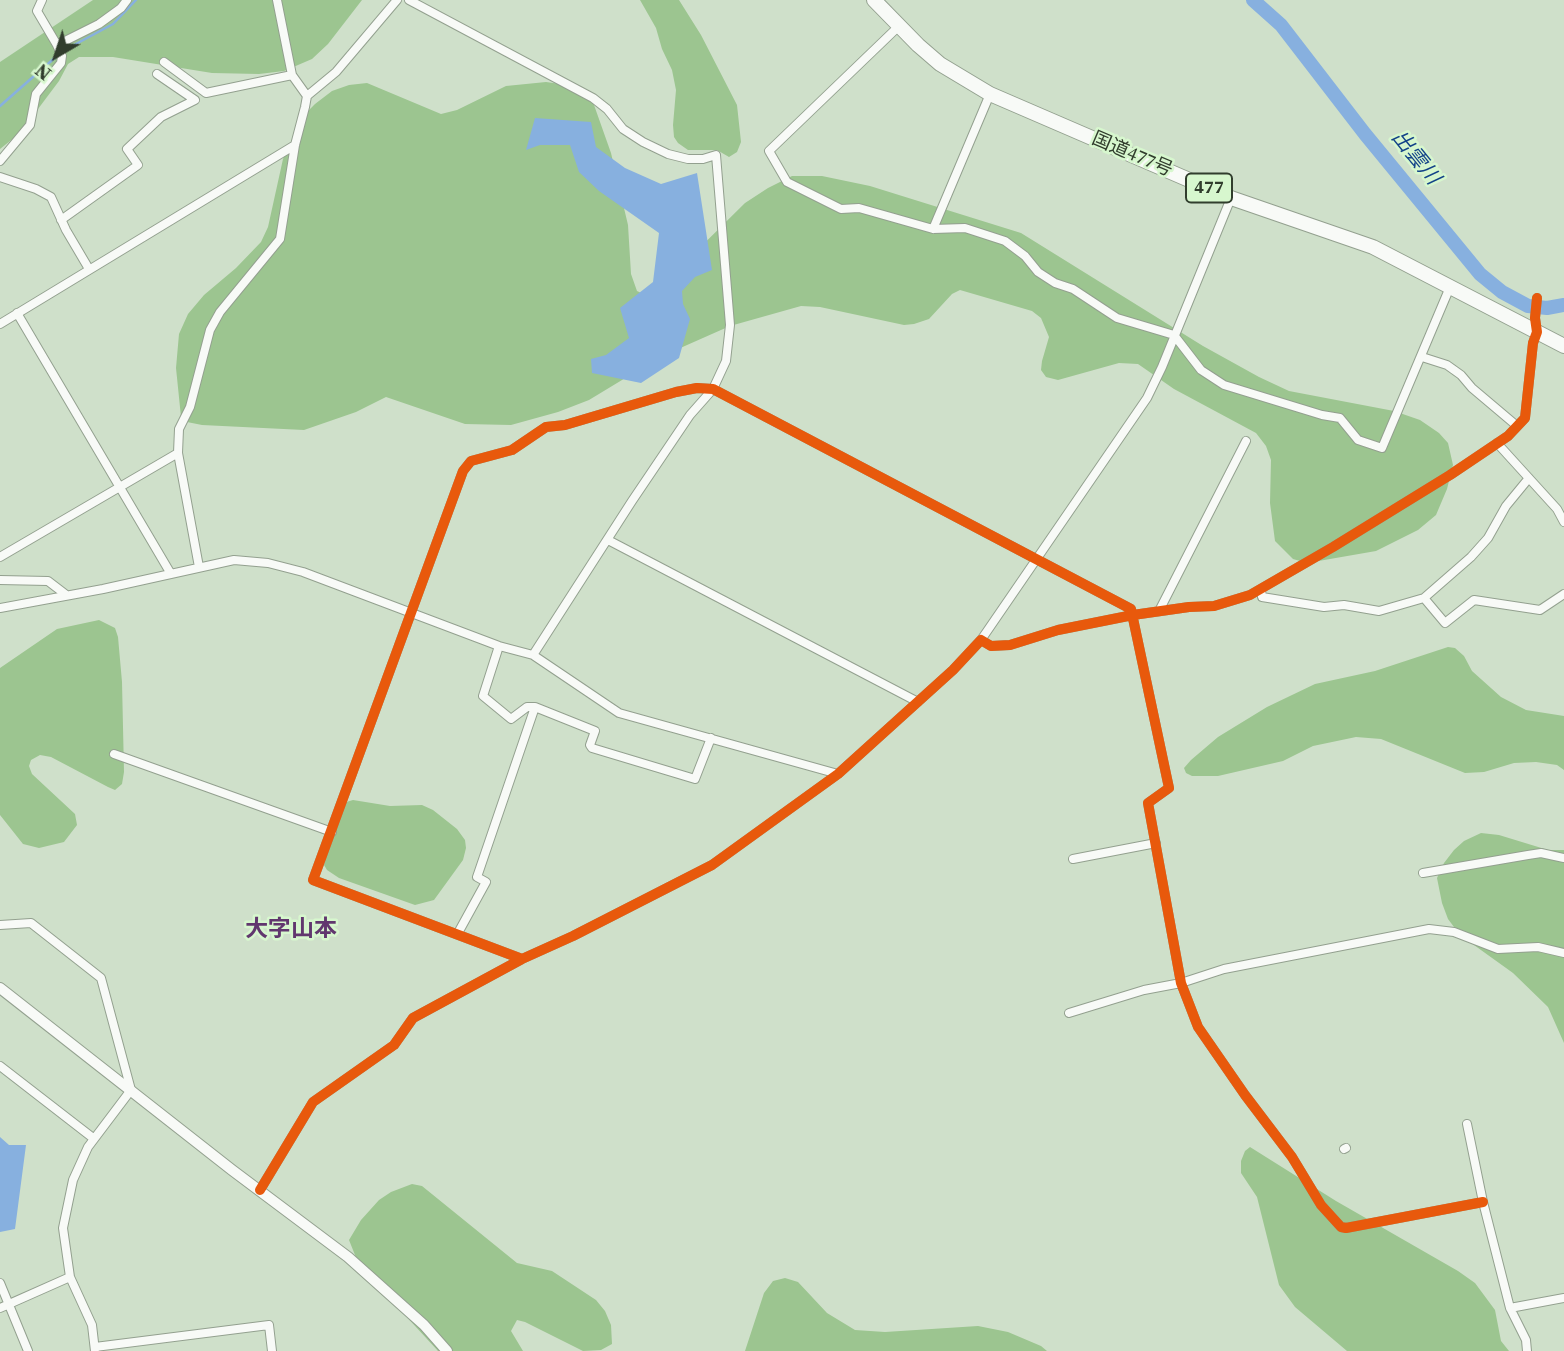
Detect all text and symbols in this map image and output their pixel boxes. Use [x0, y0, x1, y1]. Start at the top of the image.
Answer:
north arrow [21, 21, 91, 91]
text: N [29, 58, 56, 87]
water label: 出雲川 [1385, 126, 1445, 190]
street label: 国道477号 [1088, 128, 1176, 182]
road number: 477 [1186, 174, 1232, 202]
district label: 大字山本 [245, 916, 337, 944]

